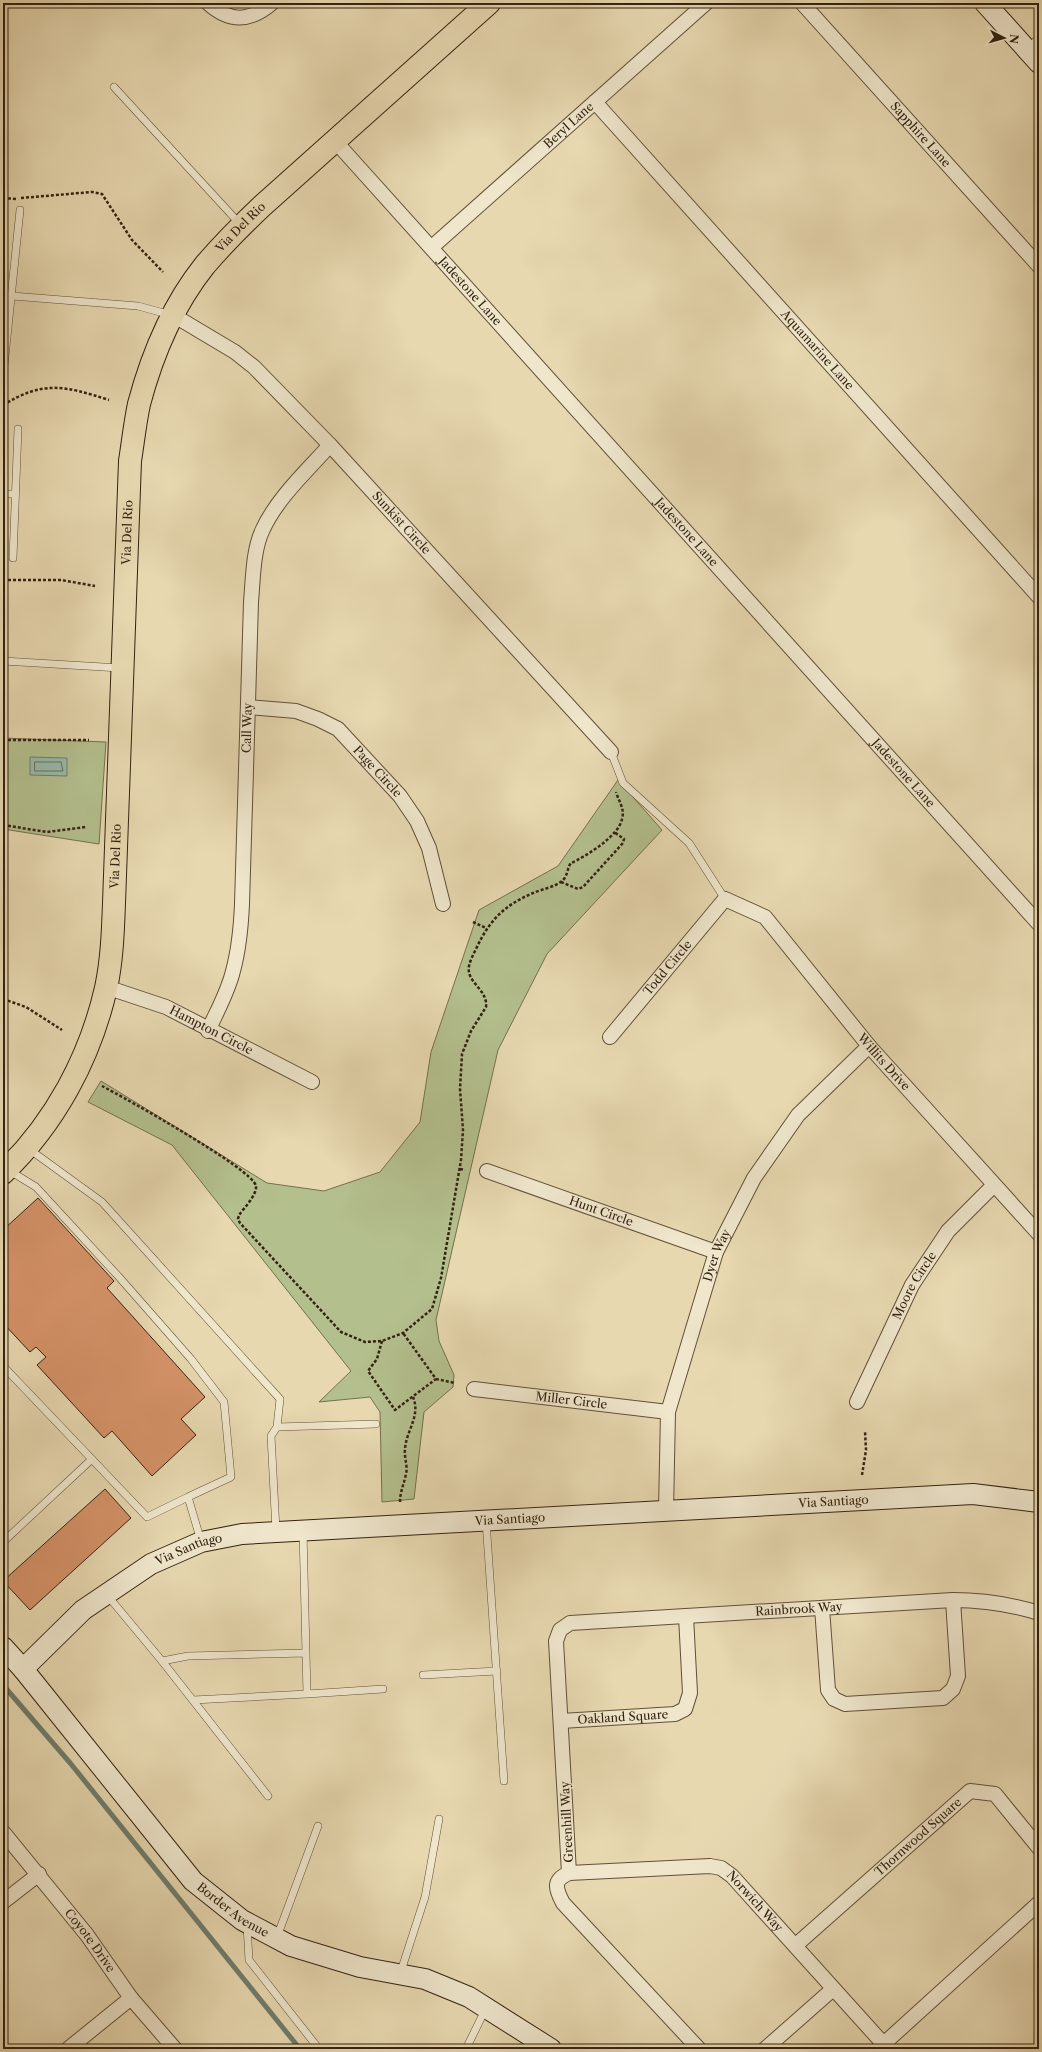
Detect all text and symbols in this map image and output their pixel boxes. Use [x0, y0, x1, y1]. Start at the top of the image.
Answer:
north arrow [984, 18, 1024, 58]
text: N [1006, 34, 1021, 45]
street label: Sapphire Lane [888, 98, 954, 170]
street label: Beryl Lane [540, 99, 597, 151]
street label: Via Del Rio [211, 199, 268, 256]
street label: Jadestone Lane [434, 252, 505, 329]
street label: Aquamarine Lane [777, 306, 857, 393]
street label: Sunkist Circle [369, 488, 434, 557]
street label: Jadestone Lane [651, 493, 722, 569]
street label: Via Del Rio [118, 500, 136, 566]
street label: Call Way [239, 702, 255, 753]
street label: Jadestone Lane [868, 734, 939, 810]
street label: Page Circle [350, 742, 405, 800]
street label: Via Del Rio [106, 824, 124, 890]
street label: Todd Circle [640, 937, 695, 998]
street label: Hampton Circle [167, 1002, 256, 1058]
street label: Willits Drive [854, 1029, 914, 1094]
street label: Hunt Circle [567, 1193, 636, 1229]
street label: Dyer Way [700, 1226, 734, 1283]
street label: Moore Circle [889, 1248, 939, 1322]
street label: Miller Circle [535, 1388, 608, 1412]
street label: Via Santiago [797, 1492, 869, 1511]
street label: Via Santiago [473, 1509, 546, 1528]
street label: Via Santiago [152, 1530, 223, 1569]
street label: Rainbrook Way [755, 1599, 843, 1619]
street label: Oakland Square [577, 1706, 669, 1727]
street label: Greenhill Way [557, 1781, 576, 1863]
street label: Thornwood Square [871, 1794, 964, 1879]
street label: Norwich Way [724, 1867, 787, 1935]
street label: Border Avenue [194, 1879, 272, 1940]
street label: Coyote Drive [62, 1905, 119, 1975]

